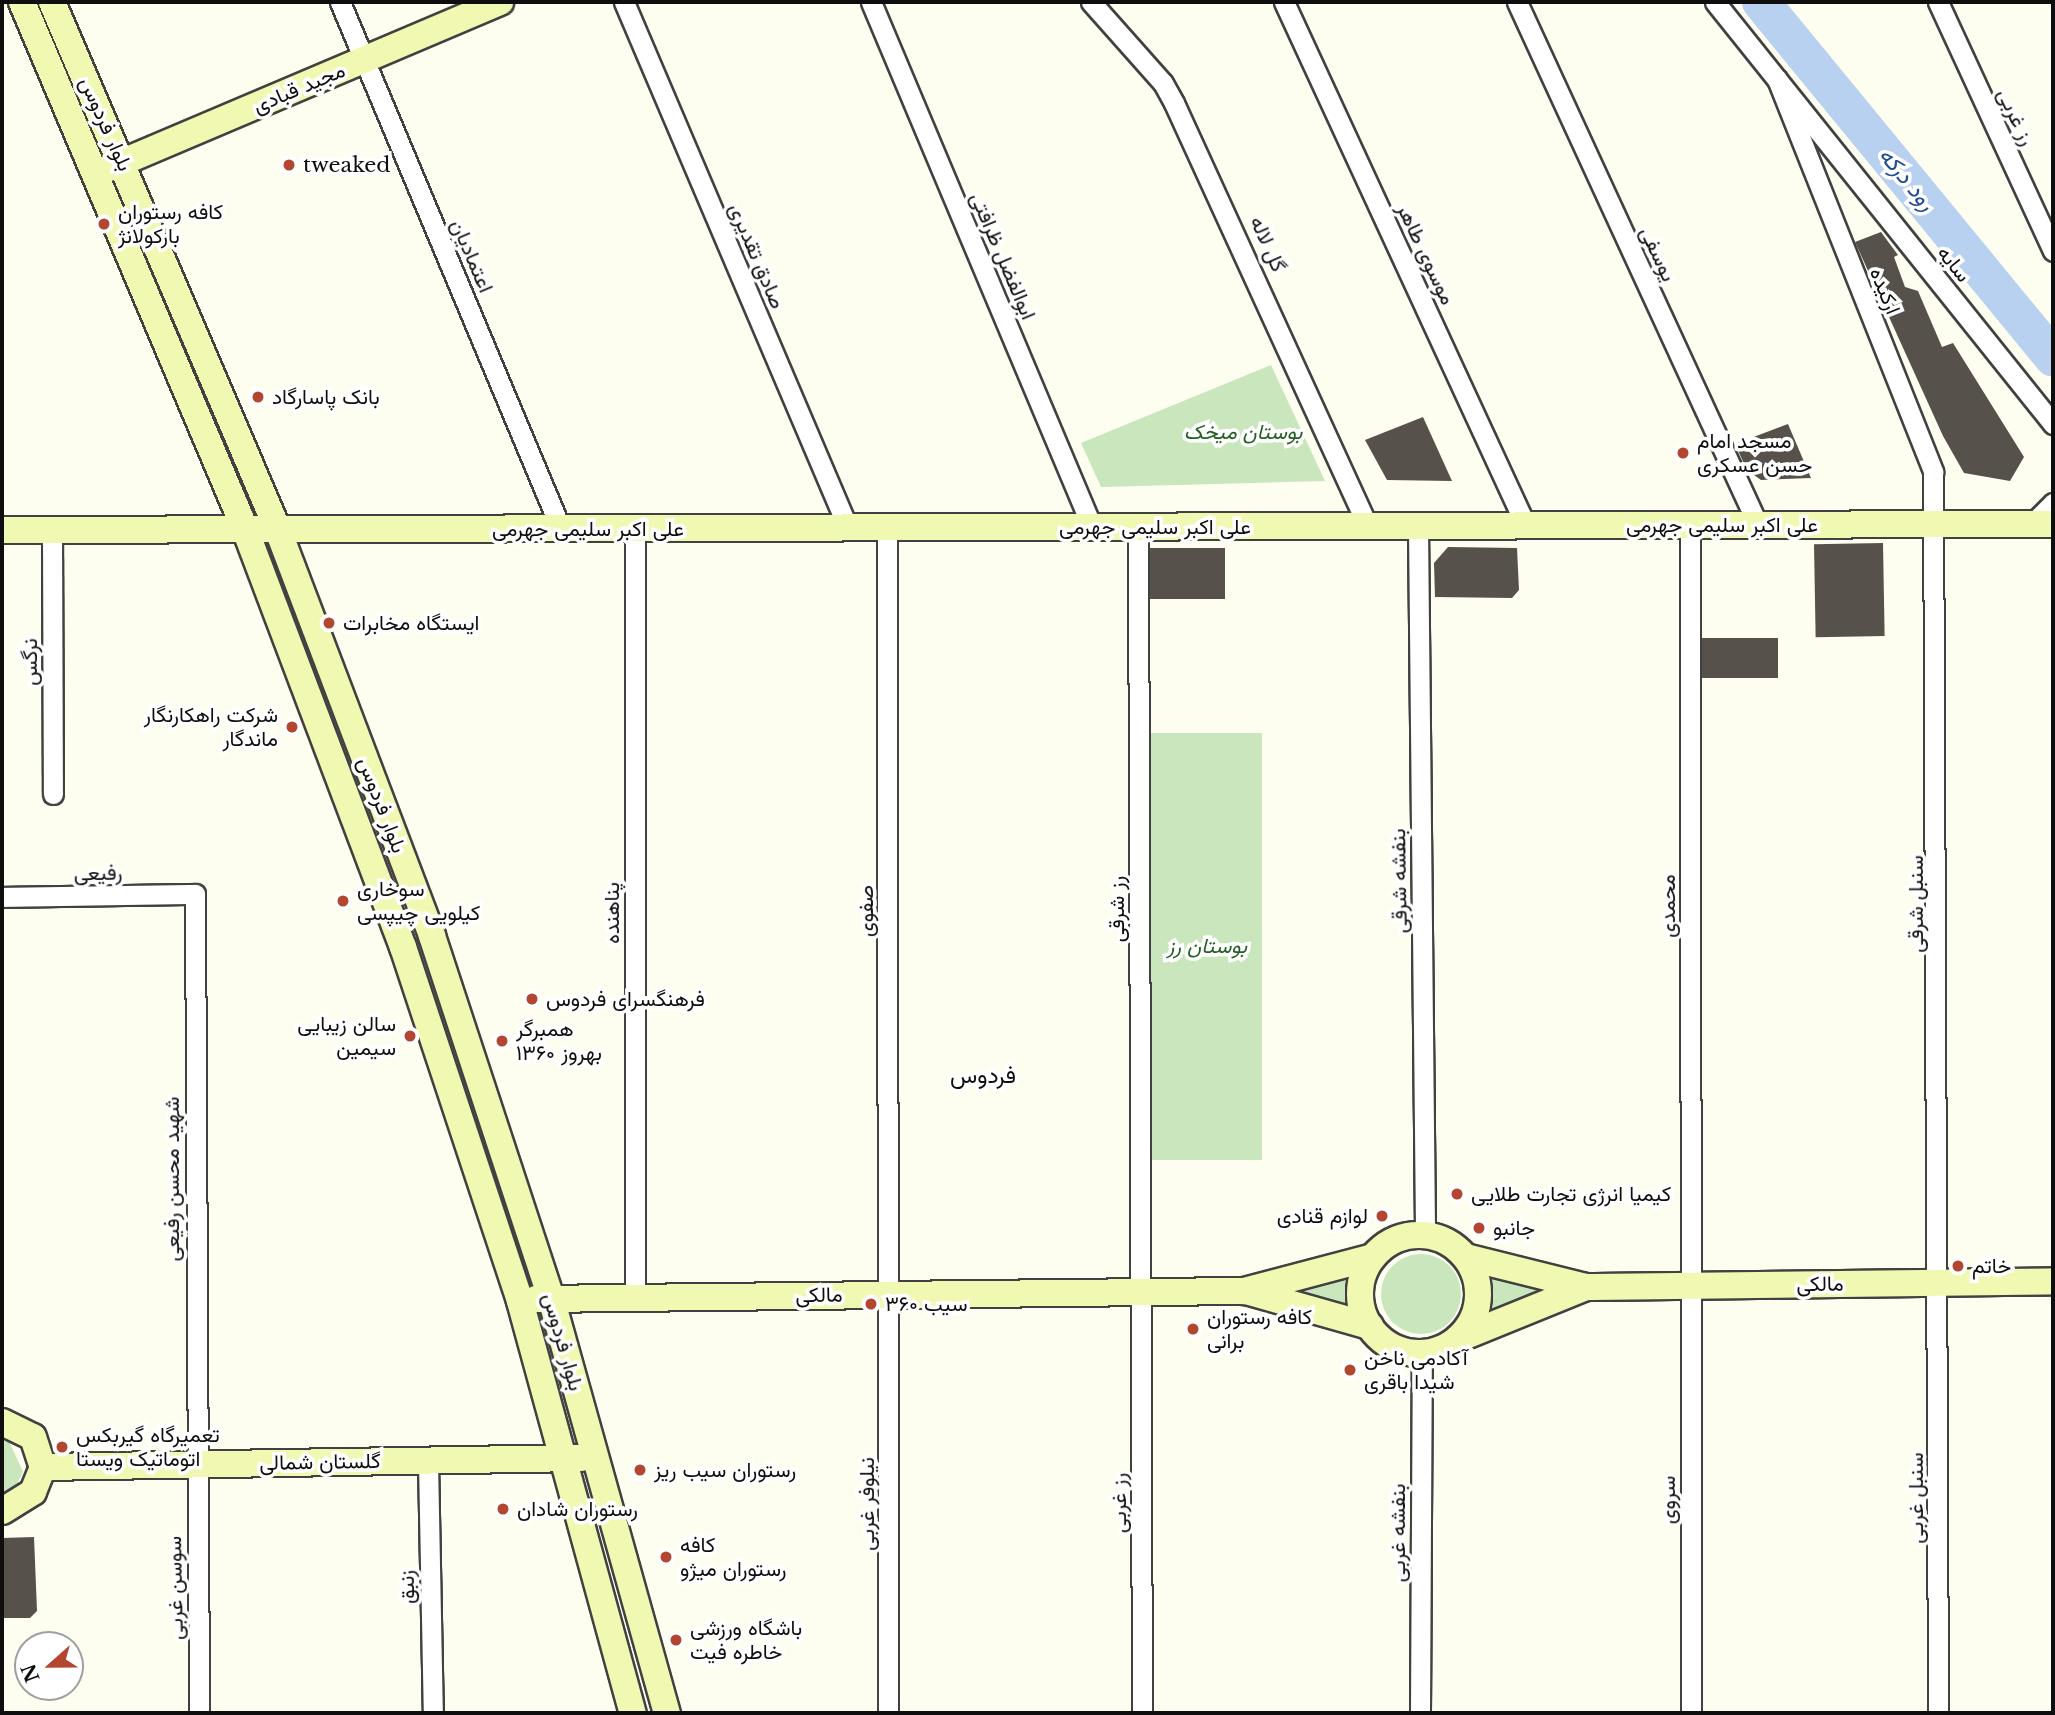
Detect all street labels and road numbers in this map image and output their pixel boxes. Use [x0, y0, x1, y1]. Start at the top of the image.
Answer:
street label: مجید قبادی [249, 57, 349, 119]
street label: بلوار فردوس [74, 73, 138, 175]
street label: رز غربی [1992, 84, 2040, 150]
street label: ابوالفضل ظرافتی [965, 189, 1041, 323]
street label: صادق تقدیری [723, 199, 791, 313]
street label: موسوی طاهر [1392, 199, 1460, 309]
street label: گل لاله [1245, 212, 1291, 276]
street label: اعتمادیان [445, 216, 499, 296]
street label: یوسفی [1634, 223, 1682, 285]
street label: سایه [1932, 241, 1976, 287]
street label: ارکیده [1864, 264, 1906, 318]
street label: علی اکبر سلیمی جهرمی [1626, 512, 1818, 538]
street label: علی اکبر سلیمی جهرمی [1059, 514, 1251, 540]
street label: علی اکبر سلیمی جهرمی [492, 516, 684, 542]
street label: نرگس [17, 638, 43, 686]
street label: بلوار فردوس [352, 754, 412, 856]
street label: بنفشه شرقی [1385, 828, 1413, 934]
street label: سنبل شرقی [1903, 855, 1929, 953]
street label: رفیعی [73, 860, 123, 886]
street label: محمدی [1655, 874, 1681, 938]
street label: رز شرقی [1104, 876, 1130, 942]
street label: پناهنده [599, 882, 625, 944]
street label: صفوی [853, 885, 879, 937]
street label: شهید محسن رفیعی [159, 1097, 185, 1261]
street label: مالکی [1796, 1271, 1844, 1297]
street label: مالکی [795, 1282, 843, 1308]
street label: بلوار فردوس [537, 1290, 589, 1394]
street label: گلستان شمالی [259, 1448, 381, 1476]
street label: سنبل غربی [1903, 1452, 1929, 1544]
street label: نیلوفر غربی [854, 1457, 880, 1551]
street label: رز غربی [1106, 1473, 1132, 1533]
street label: سروی [1655, 1476, 1681, 1524]
street label: بنفشه غربی [1385, 1484, 1411, 1582]
street label: سوسن غربی [161, 1536, 189, 1640]
street label: زنبق [394, 1570, 420, 1604]

